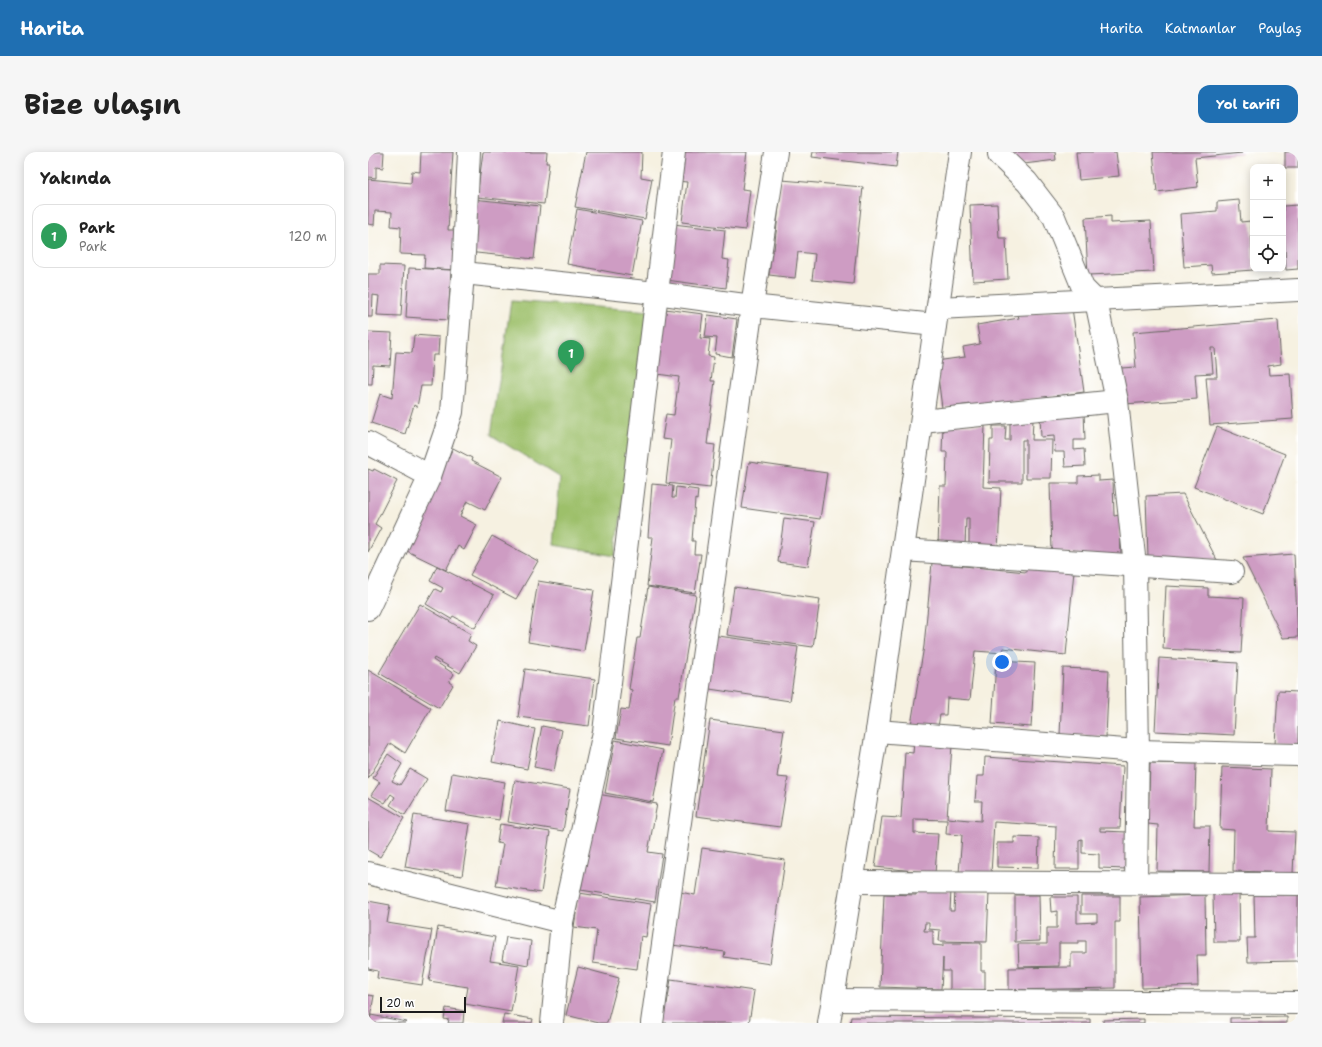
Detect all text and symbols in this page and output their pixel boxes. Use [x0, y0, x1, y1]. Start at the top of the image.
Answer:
text: Harita [20, 16, 84, 41]
text: Harita [1100, 19, 1143, 37]
text: Katmanlar [1165, 19, 1236, 37]
text: Paylaş [1258, 19, 1302, 37]
text: Bize ulaşın [24, 85, 181, 123]
button: Yol tarifi [1198, 85, 1298, 123]
map controls [1250, 164, 1286, 272]
button: + [1250, 164, 1286, 200]
text: Yakında [40, 167, 111, 189]
button: − [1250, 200, 1286, 236]
text: Park [79, 218, 115, 238]
text: 1 [51, 228, 57, 245]
text: 120 m [289, 228, 327, 245]
button: locate [1250, 236, 1286, 272]
text: Park [79, 238, 107, 255]
pin: 1 [558, 340, 584, 373]
your location [992, 652, 1012, 672]
scale bar [380, 995, 466, 1014]
text: 20 m [386, 996, 414, 1011]

